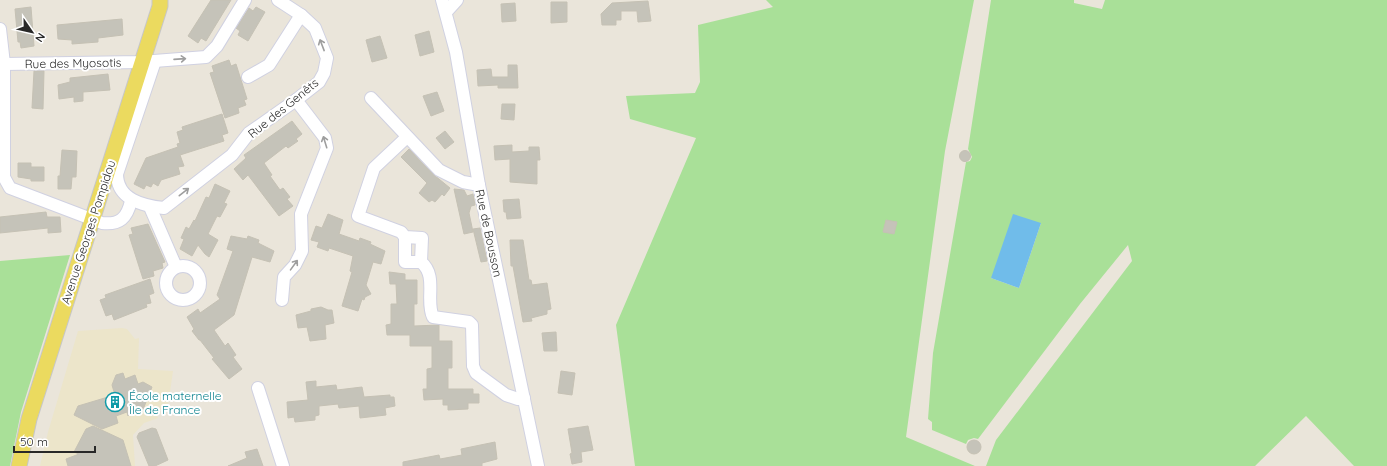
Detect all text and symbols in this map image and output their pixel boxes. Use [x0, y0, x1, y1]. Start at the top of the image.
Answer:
north arrow [12, 12, 52, 52]
text: N [32, 30, 48, 45]
one-way arrow [317, 39, 325, 51]
street label: Rue des Myosotis [24, 55, 122, 71]
one-way arrow [173, 56, 186, 63]
street label: Rue des Genêts [245, 75, 322, 141]
one-way arrow [321, 136, 328, 149]
street label: Avenue Georges Pompidou [58, 158, 118, 306]
one-way arrow [179, 188, 190, 196]
street label: Rue de Bousson [472, 188, 506, 278]
one-way arrow [290, 260, 298, 271]
place label: École maternelle Île de France [129, 388, 222, 417]
building icon: École maternelle Île de France [104, 391, 126, 413]
scale bar [14, 428, 95, 454]
text: 50 m [20, 434, 48, 449]

